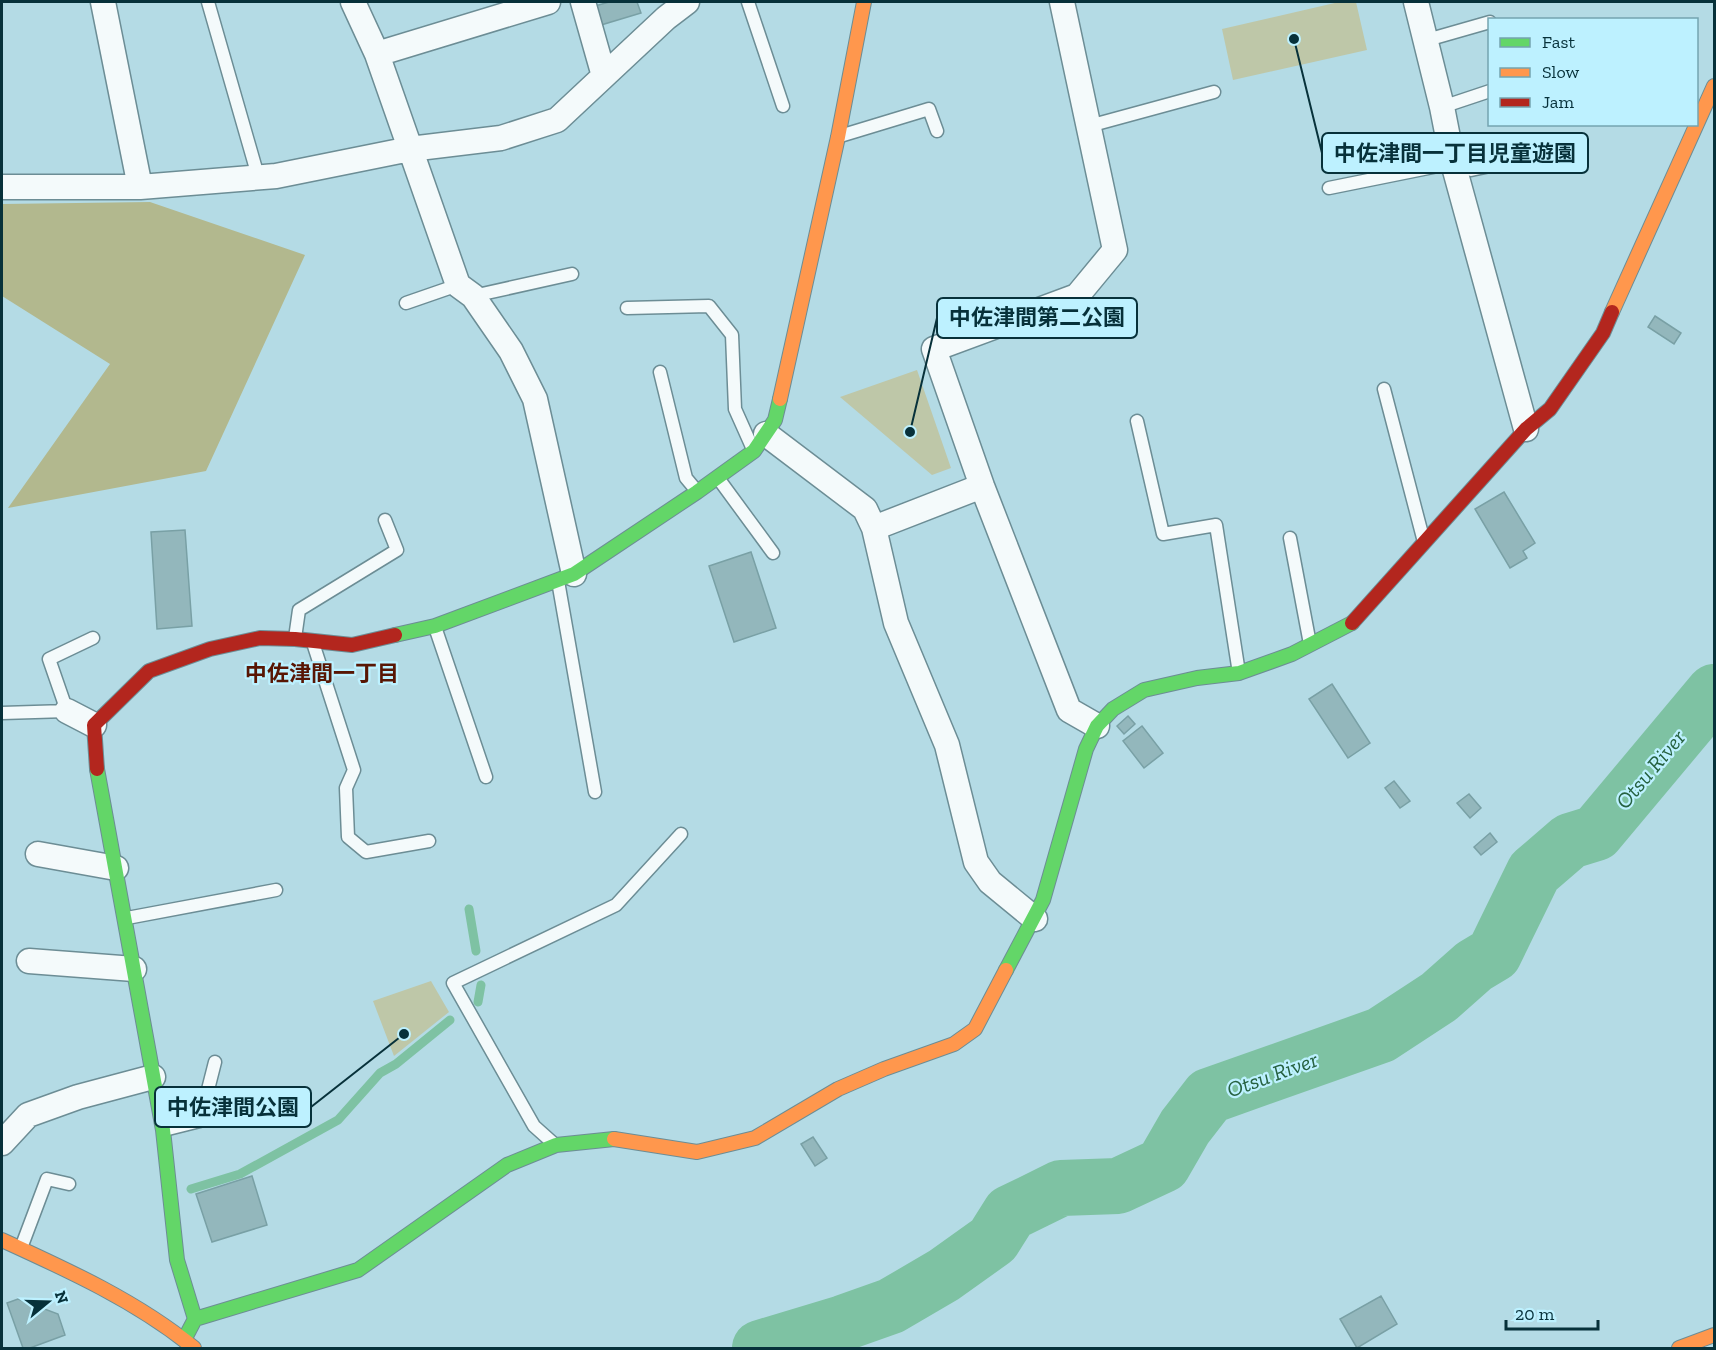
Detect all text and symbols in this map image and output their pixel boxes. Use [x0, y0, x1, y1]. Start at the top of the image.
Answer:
legend [1488, 18, 1698, 126]
text: Fast [1542, 31, 1575, 53]
text: Slow [1542, 61, 1579, 83]
text: Jam [1542, 91, 1574, 113]
callout: 中佐津間一丁目児童遊園 [1322, 133, 1588, 173]
text: 中佐津間一丁目児童遊園 [1334, 140, 1576, 167]
callout: 中佐津間第二公園 [937, 298, 1137, 338]
text: 中佐津間第二公園 [949, 304, 1125, 331]
district label: 中佐津間一丁目 [245, 660, 399, 687]
water label: Otsu River [1610, 724, 1691, 814]
water label: Otsu River [1223, 1045, 1322, 1103]
callout: 中佐津間公園 [155, 1087, 311, 1127]
text: 中佐津間公園 [167, 1094, 299, 1121]
north arrow [18, 1272, 78, 1332]
text: N [51, 1288, 73, 1306]
scale bar [1506, 1293, 1598, 1331]
text: 20 m [1515, 1303, 1555, 1325]

